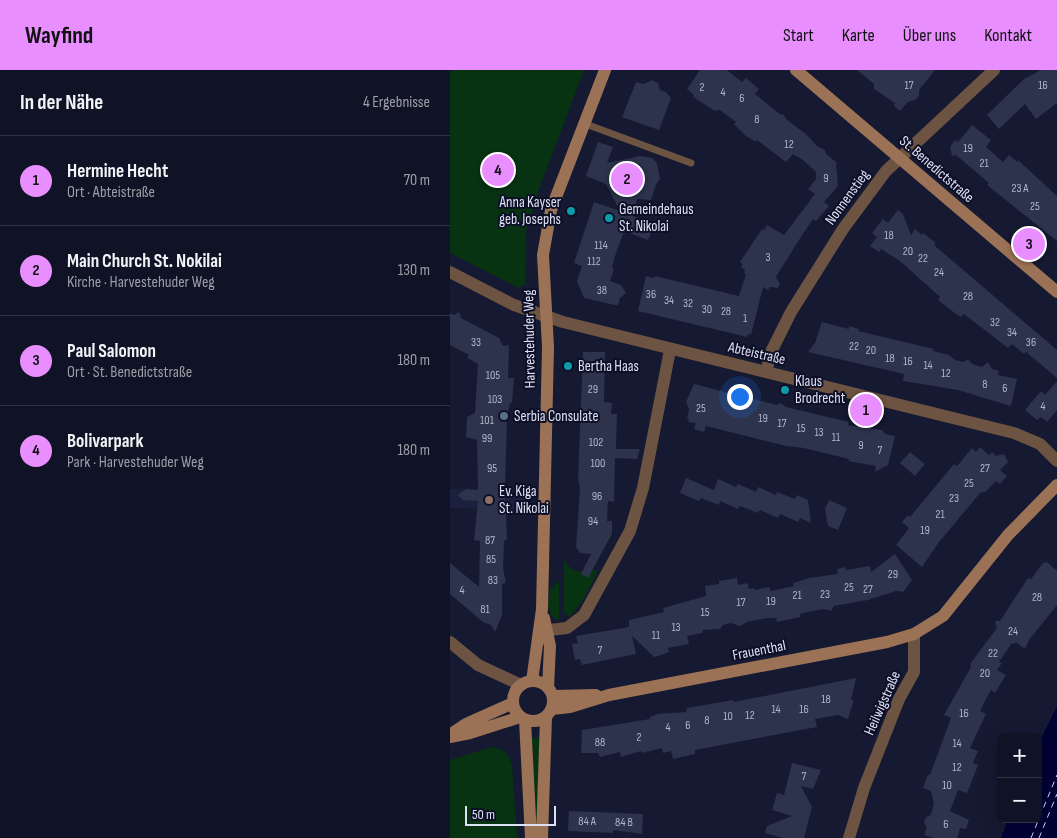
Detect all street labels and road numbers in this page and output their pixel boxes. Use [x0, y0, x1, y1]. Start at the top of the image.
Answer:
street label: St. Benedictstraße [895, 132, 978, 207]
street label: Nonnenstieg [821, 166, 874, 229]
street label: Harvestehuder Weg [519, 290, 540, 388]
street label: Abteistraße [725, 337, 787, 369]
street label: Frauenthal [731, 636, 787, 665]
street label: Heilwigstraße [860, 668, 905, 738]

